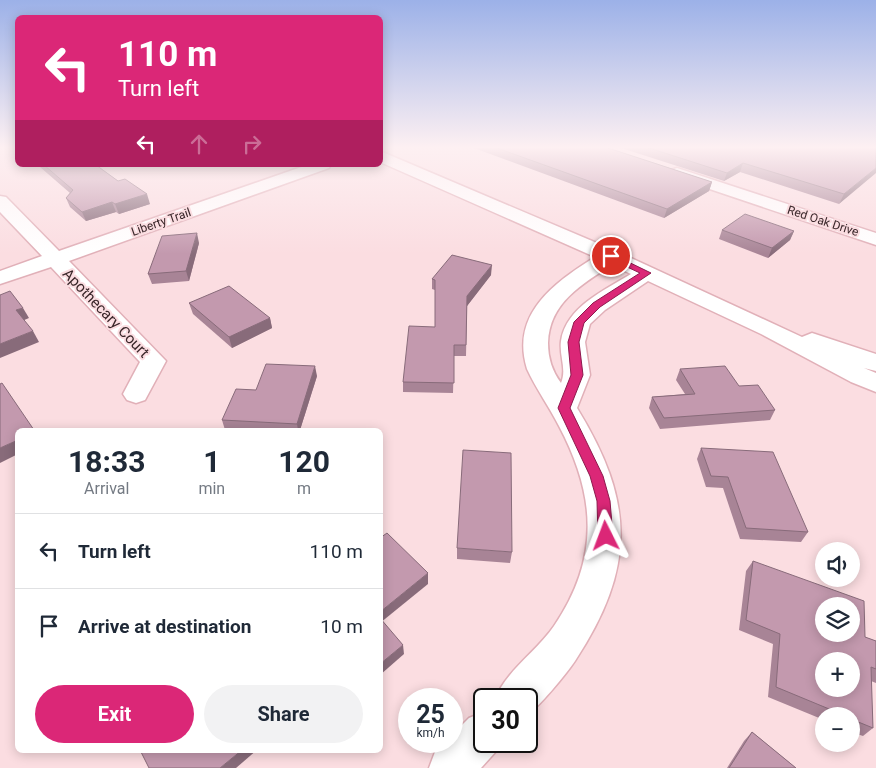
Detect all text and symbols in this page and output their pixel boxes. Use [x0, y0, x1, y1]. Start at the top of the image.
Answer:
text: 110 m [118, 34, 217, 75]
icon: left [35, 35, 100, 100]
text: Turn left [118, 76, 199, 101]
icon: left [132, 130, 160, 158]
icon: ahead [185, 130, 213, 158]
icon: right [238, 130, 266, 158]
street label: Red Oak Drive [785, 203, 861, 239]
street label: Liberty Trail [129, 205, 193, 239]
pin [590, 235, 632, 277]
icon: arrive [597, 242, 625, 270]
street label: Apothecary Court [59, 265, 153, 361]
text: 18:33 [68, 444, 145, 479]
text: 1 [203, 444, 220, 479]
text: 120 [278, 444, 330, 479]
text: Arrival [84, 479, 129, 498]
text: min [198, 479, 225, 498]
text: m [297, 479, 311, 498]
position arrow [579, 509, 631, 561]
icon: left [35, 537, 63, 565]
text: Turn left [78, 540, 151, 563]
text: 110 m [310, 540, 363, 563]
map controls [815, 542, 860, 752]
button: sound [815, 542, 860, 587]
button: layers [815, 597, 860, 642]
icon: arrive [35, 612, 63, 640]
text: Arrive at destination [78, 615, 251, 638]
text: 10 m [320, 615, 363, 638]
button: + [815, 652, 860, 697]
button: Exit [35, 685, 194, 743]
button: Share [204, 685, 363, 743]
speed limit sign: 30 [473, 688, 538, 753]
text: 25 [416, 700, 445, 729]
button: − [815, 707, 860, 752]
text: km/h [416, 726, 445, 740]

